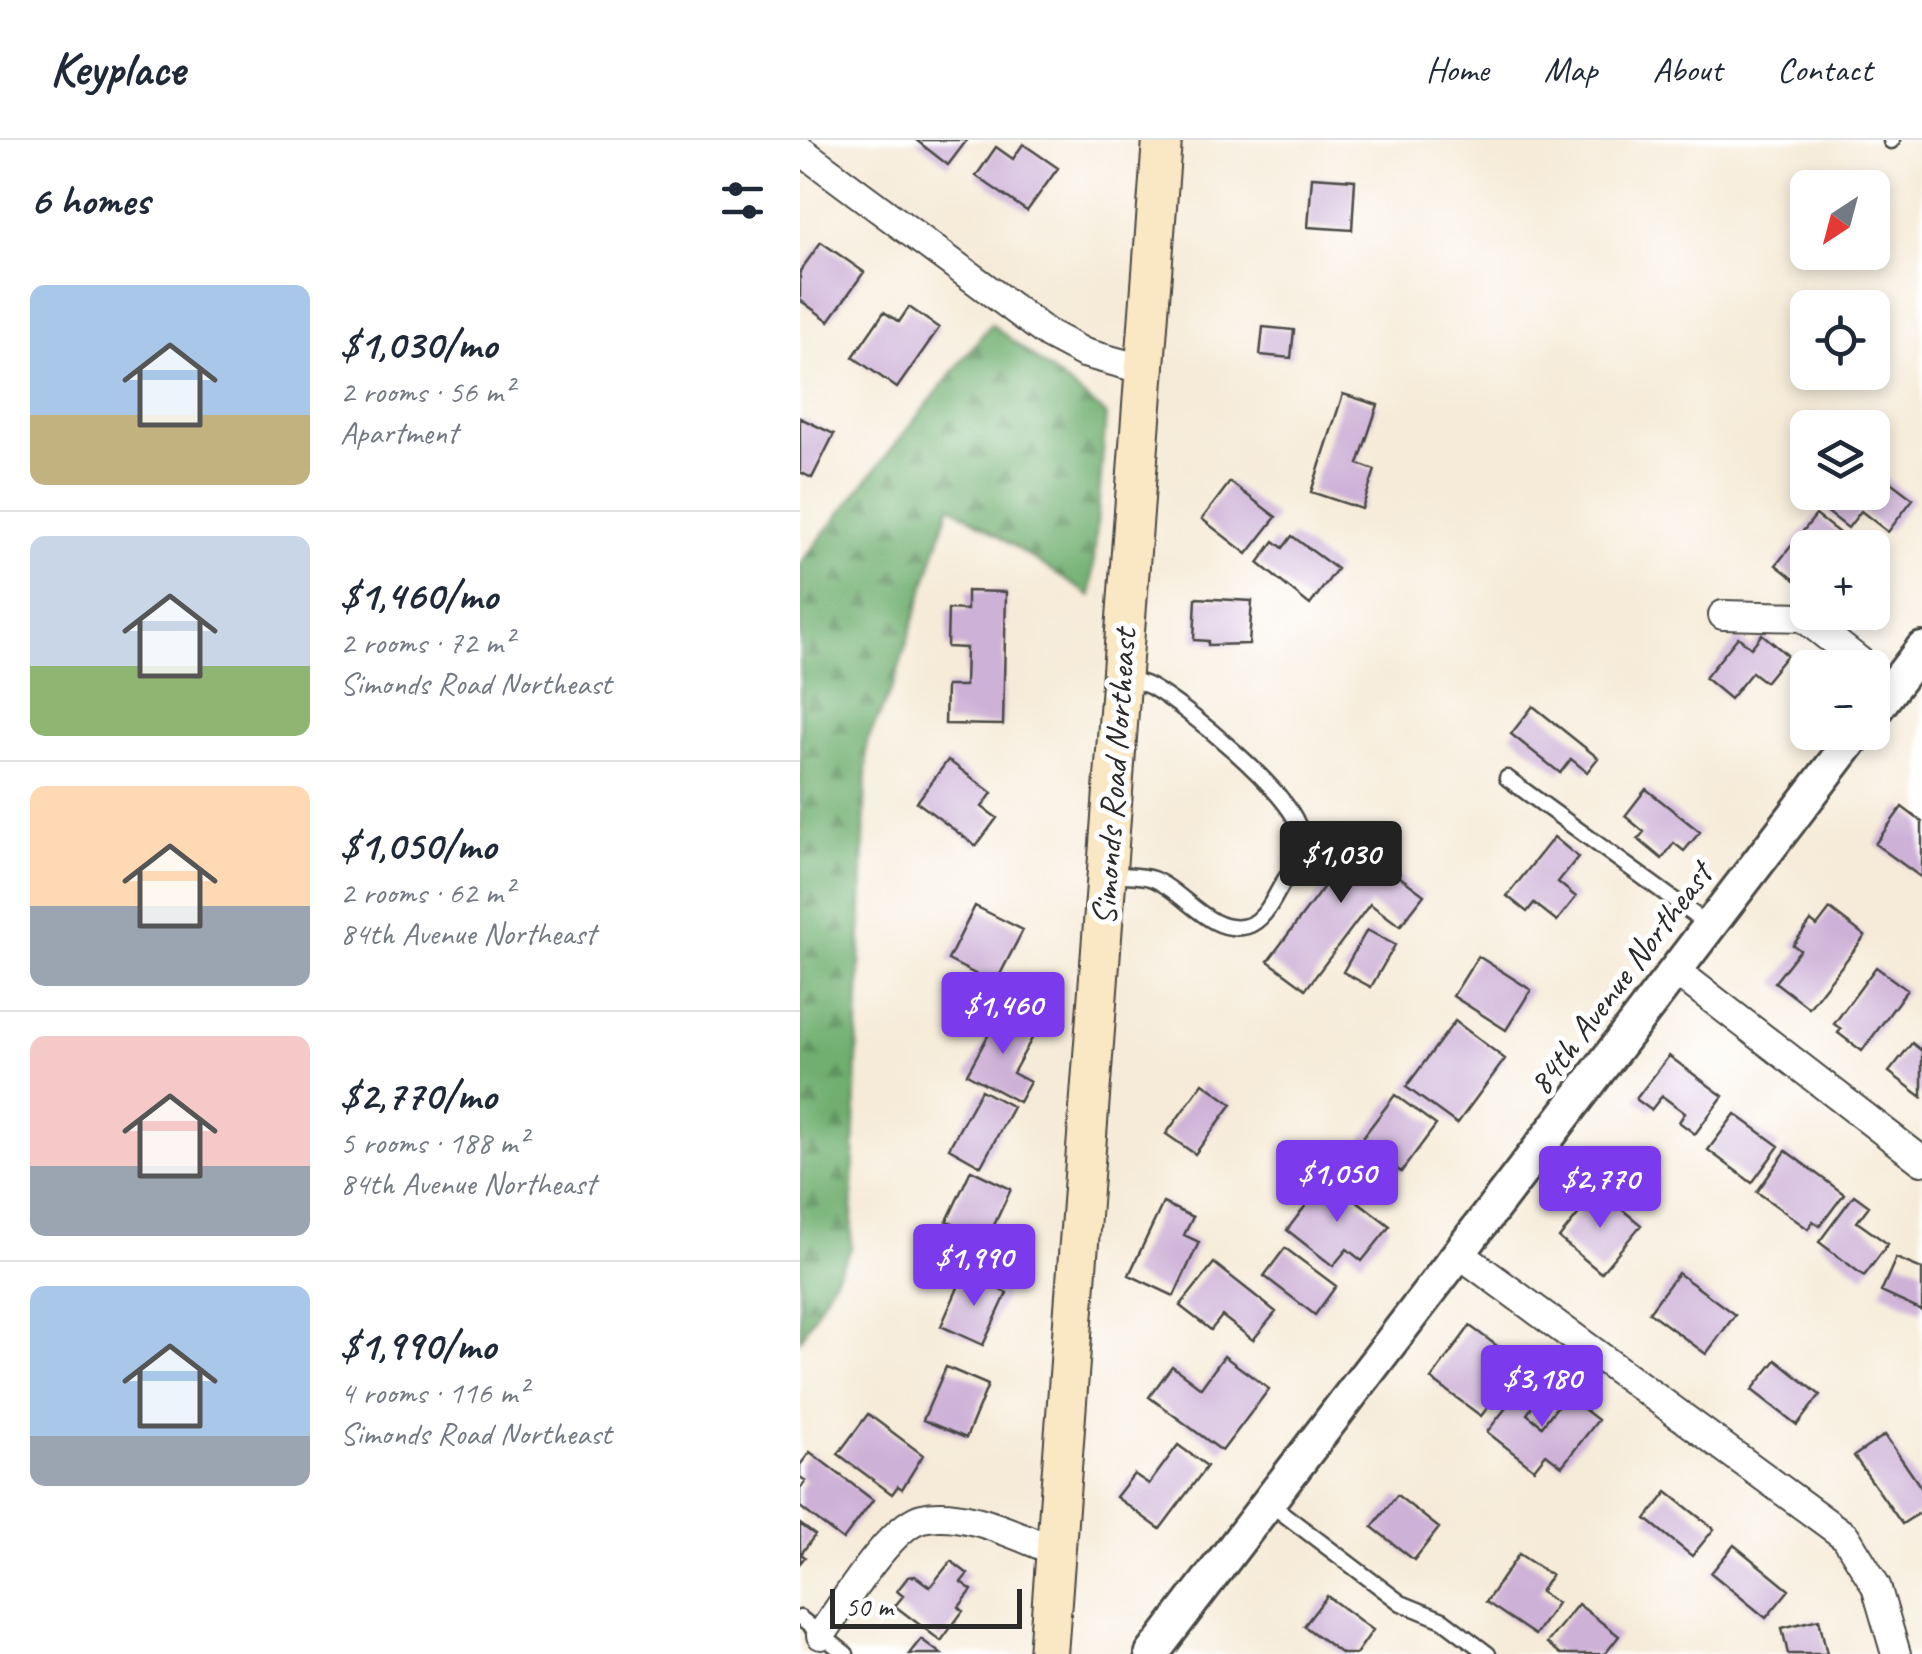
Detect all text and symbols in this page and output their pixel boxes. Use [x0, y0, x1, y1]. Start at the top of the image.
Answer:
text: Keyplace [50, 39, 185, 99]
text: Home [1426, 47, 1489, 92]
text: Map [1544, 47, 1597, 92]
text: About [1652, 47, 1722, 92]
text: Contact [1777, 47, 1872, 92]
north arrow [1790, 170, 1890, 270]
map controls [1790, 170, 1890, 750]
icon: filters [715, 173, 770, 228]
text: 6 homes [30, 174, 149, 227]
button: locate [1790, 290, 1890, 390]
text: $1,030/mo [340, 318, 497, 371]
icon: home [110, 325, 230, 445]
text: 2 rooms · 56 m² [340, 371, 513, 412]
button: layers [1790, 410, 1890, 510]
text: Apartment [340, 412, 458, 453]
button: + [1790, 530, 1890, 630]
text: $1,460/mo [340, 569, 498, 622]
icon: home [110, 576, 230, 696]
text: 2 rooms · 72 m² [340, 622, 513, 663]
street label: Simonds Road Northeast [1081, 624, 1147, 927]
button: − [1790, 650, 1890, 750]
text: Simonds Road Northeast [340, 663, 611, 704]
text: $1,050/mo [340, 819, 496, 872]
pin: $1,030 [1260, 821, 1422, 906]
icon: home [110, 826, 230, 946]
text: $1,030 [1302, 833, 1380, 874]
street label: 84th Avenue Northeast [1518, 850, 1725, 1104]
text: 2 rooms · 62 m² [340, 872, 513, 913]
text: 84th Avenue Northeast [340, 913, 596, 954]
pin: $1,460 [922, 972, 1084, 1057]
text: $1,460 [963, 984, 1043, 1025]
text: $2,770/mo [340, 1069, 496, 1122]
icon: home [110, 1076, 230, 1196]
text: 5 rooms · 188 m² [340, 1122, 527, 1163]
pin: $1,050 [1256, 1140, 1418, 1225]
pin: $2,770 [1519, 1146, 1681, 1231]
text: $1,050 [1298, 1152, 1376, 1193]
text: $2,770 [1561, 1158, 1639, 1199]
text: 84th Avenue Northeast [340, 1163, 596, 1204]
pin: $1,990 [893, 1224, 1055, 1309]
text: $1,990 [935, 1236, 1013, 1277]
text: $1,990/mo [340, 1319, 496, 1372]
icon: home [110, 1326, 230, 1446]
pin: $3,180 [1461, 1345, 1623, 1430]
text: $3,180 [1503, 1357, 1581, 1398]
text: 4 rooms · 116 m² [340, 1372, 527, 1413]
text: Simonds Road Northeast [340, 1413, 611, 1454]
scale bar [830, 1584, 1022, 1628]
text: 50 m [845, 1589, 893, 1624]

